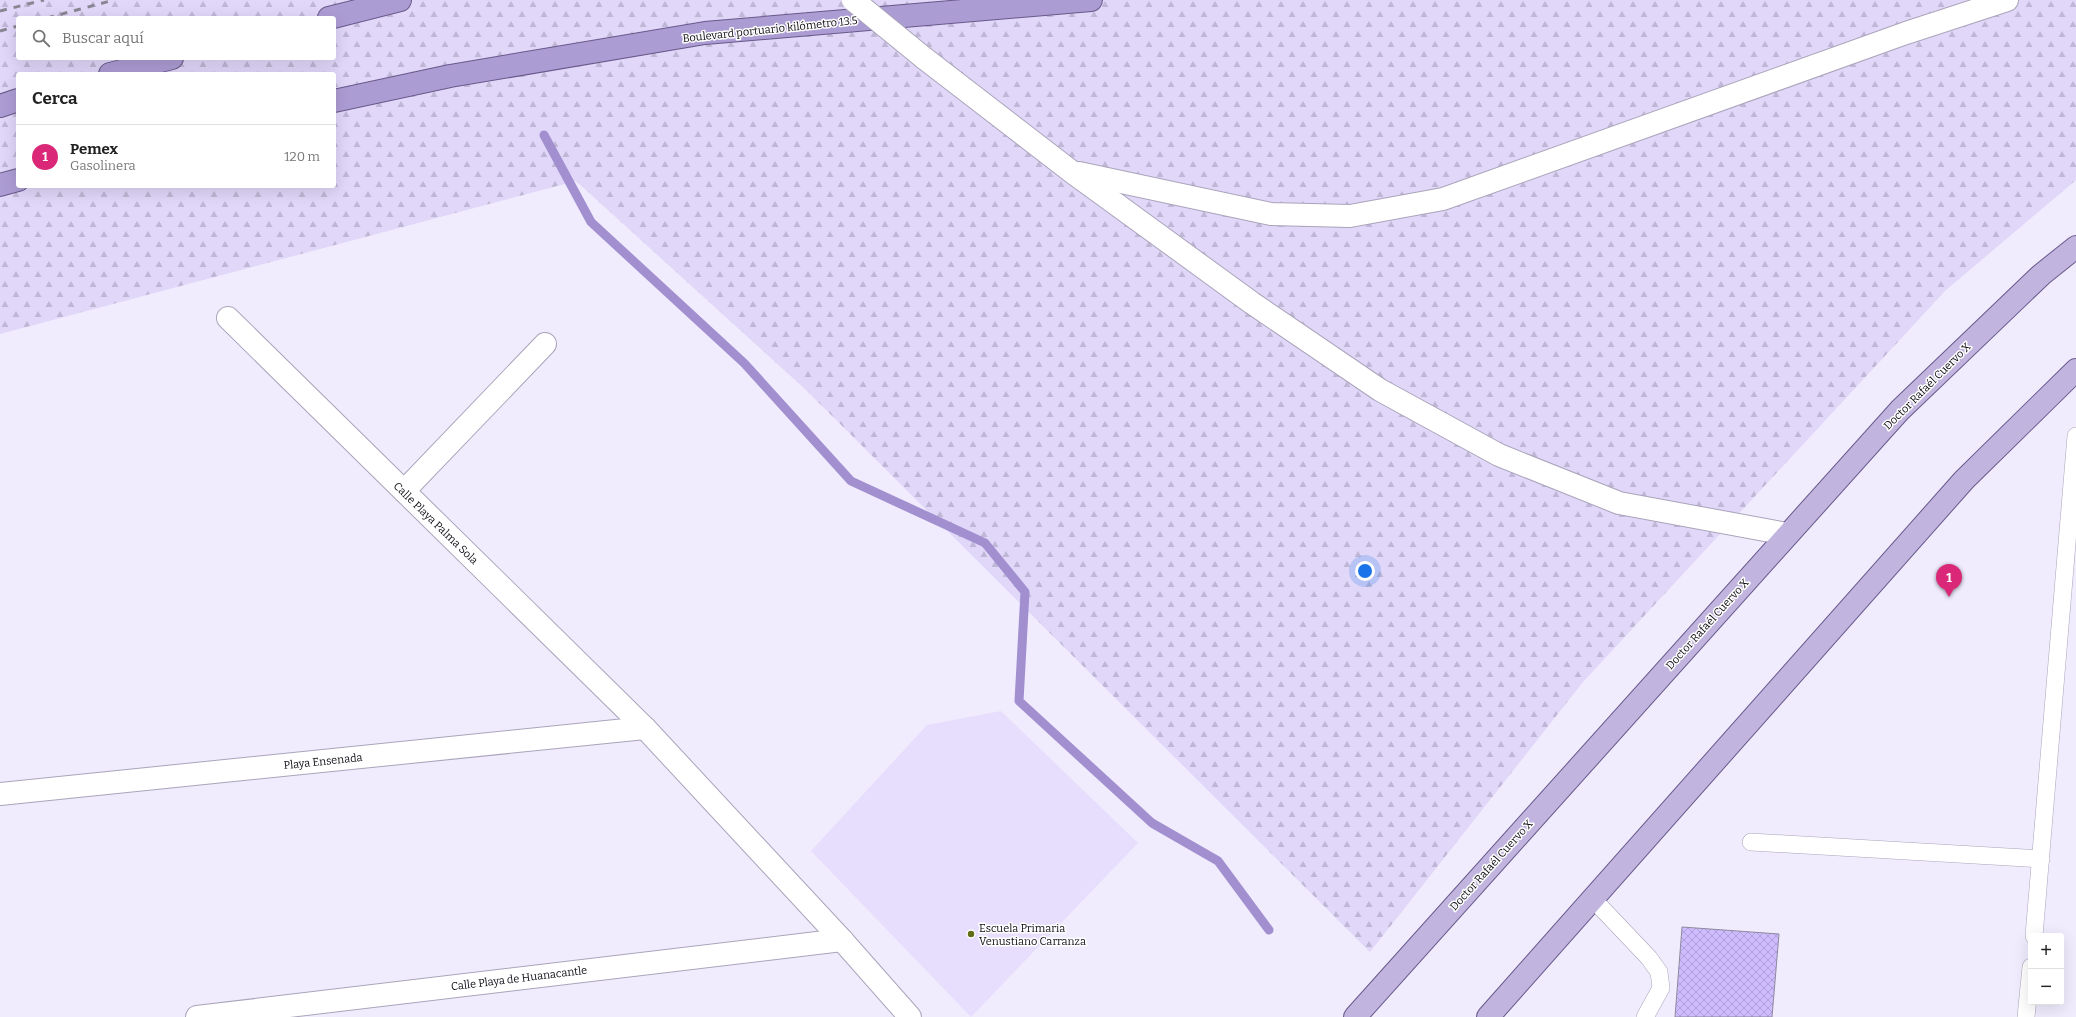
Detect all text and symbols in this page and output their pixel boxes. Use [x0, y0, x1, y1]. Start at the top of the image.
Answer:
street label: Boulevard portuario kilómetro 13.5 [682, 14, 858, 45]
search box [16, 16, 336, 60]
icon: search [30, 27, 52, 49]
text: Buscar aquí [62, 29, 144, 47]
text: Cerca [32, 88, 77, 109]
text: Pemex [70, 140, 118, 158]
text: 1 [42, 149, 48, 164]
text: 120 m [284, 149, 320, 164]
text: Gasolinera [70, 158, 136, 173]
street label: Doctor Rafaél Cuervo X [1881, 340, 1974, 432]
street label: Calle Playa Palma Sola [391, 480, 481, 567]
your location [1355, 561, 1375, 581]
pin: 1 [1936, 564, 1962, 597]
street label: Doctor Rafaél Cuervo X [1663, 576, 1752, 672]
street label: Playa Ensenada [283, 751, 363, 772]
street label: Doctor Rafaél Cuervo X [1447, 817, 1536, 913]
place label: Escuela Primaria Venustiano Carranza [979, 922, 1086, 948]
marker: Escuela Primaria Venustiano Carranza [966, 929, 976, 939]
map controls [2028, 933, 2064, 1005]
button: + [2028, 933, 2064, 969]
street label: Calle Playa de Huanacantle [450, 964, 588, 993]
button: − [2028, 969, 2064, 1005]

